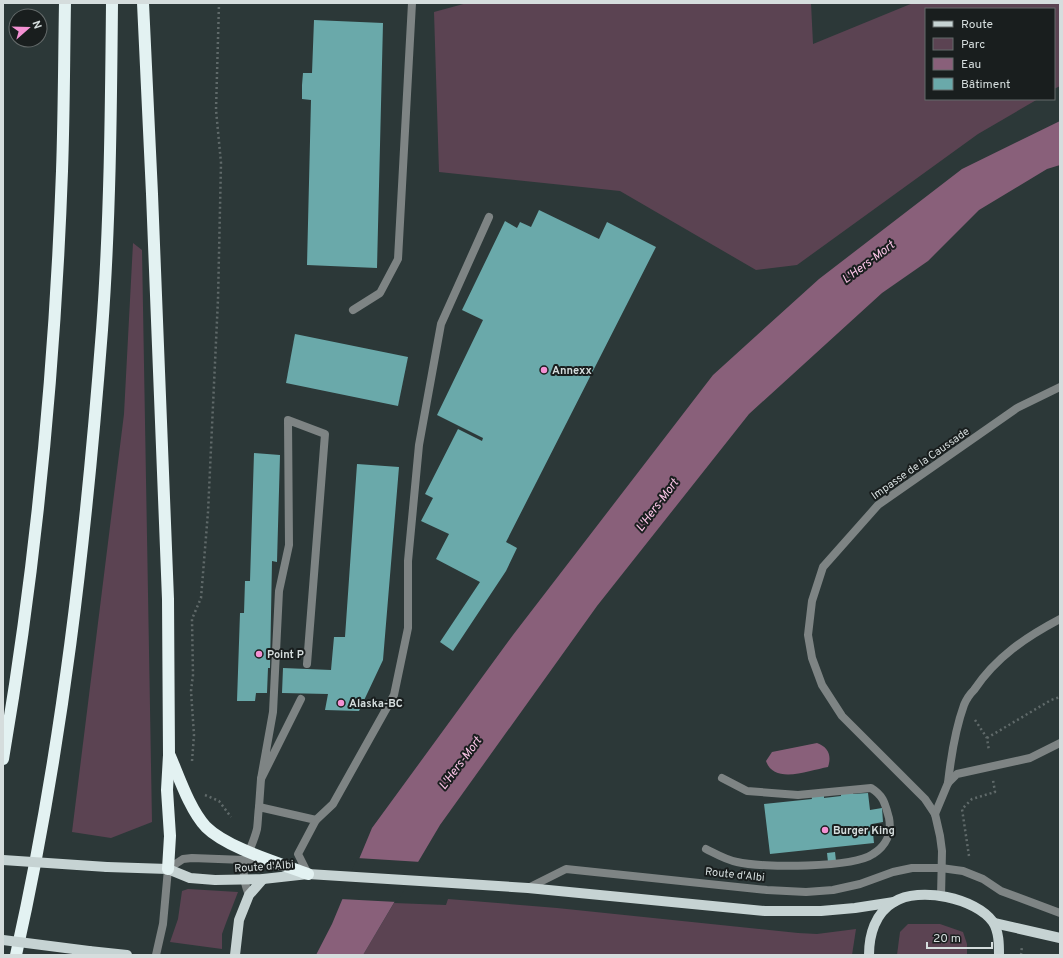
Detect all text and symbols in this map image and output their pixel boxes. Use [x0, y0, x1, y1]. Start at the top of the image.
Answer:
north arrow [8, 8, 48, 48]
legend [925, 8, 1055, 100]
text: Route [961, 17, 993, 33]
text: N [29, 19, 44, 31]
text: Parc [961, 37, 985, 53]
text: Eau [961, 57, 981, 73]
text: Bâtiment [961, 77, 1011, 93]
water label: L'Hers-Mort [839, 237, 899, 288]
place label: Annexx [552, 364, 593, 378]
marker: Annexx [539, 365, 549, 375]
street label: Impasse de la Caussade [869, 425, 972, 503]
water label: L'Hers-Mort [633, 475, 683, 535]
place label: Point P [267, 648, 304, 662]
marker: Point P [254, 649, 264, 659]
place label: Alaska-BC [349, 697, 403, 711]
marker: Alaska-BC [336, 698, 346, 708]
water label: L'Hers-Mort [436, 733, 486, 793]
place label: Burger King [833, 824, 895, 838]
marker: Burger King [820, 825, 830, 835]
street label: Route d'Albi [234, 858, 294, 876]
street label: Route d'Albi [704, 865, 765, 885]
scale bar [927, 924, 992, 950]
text: 20 m [933, 931, 961, 947]

